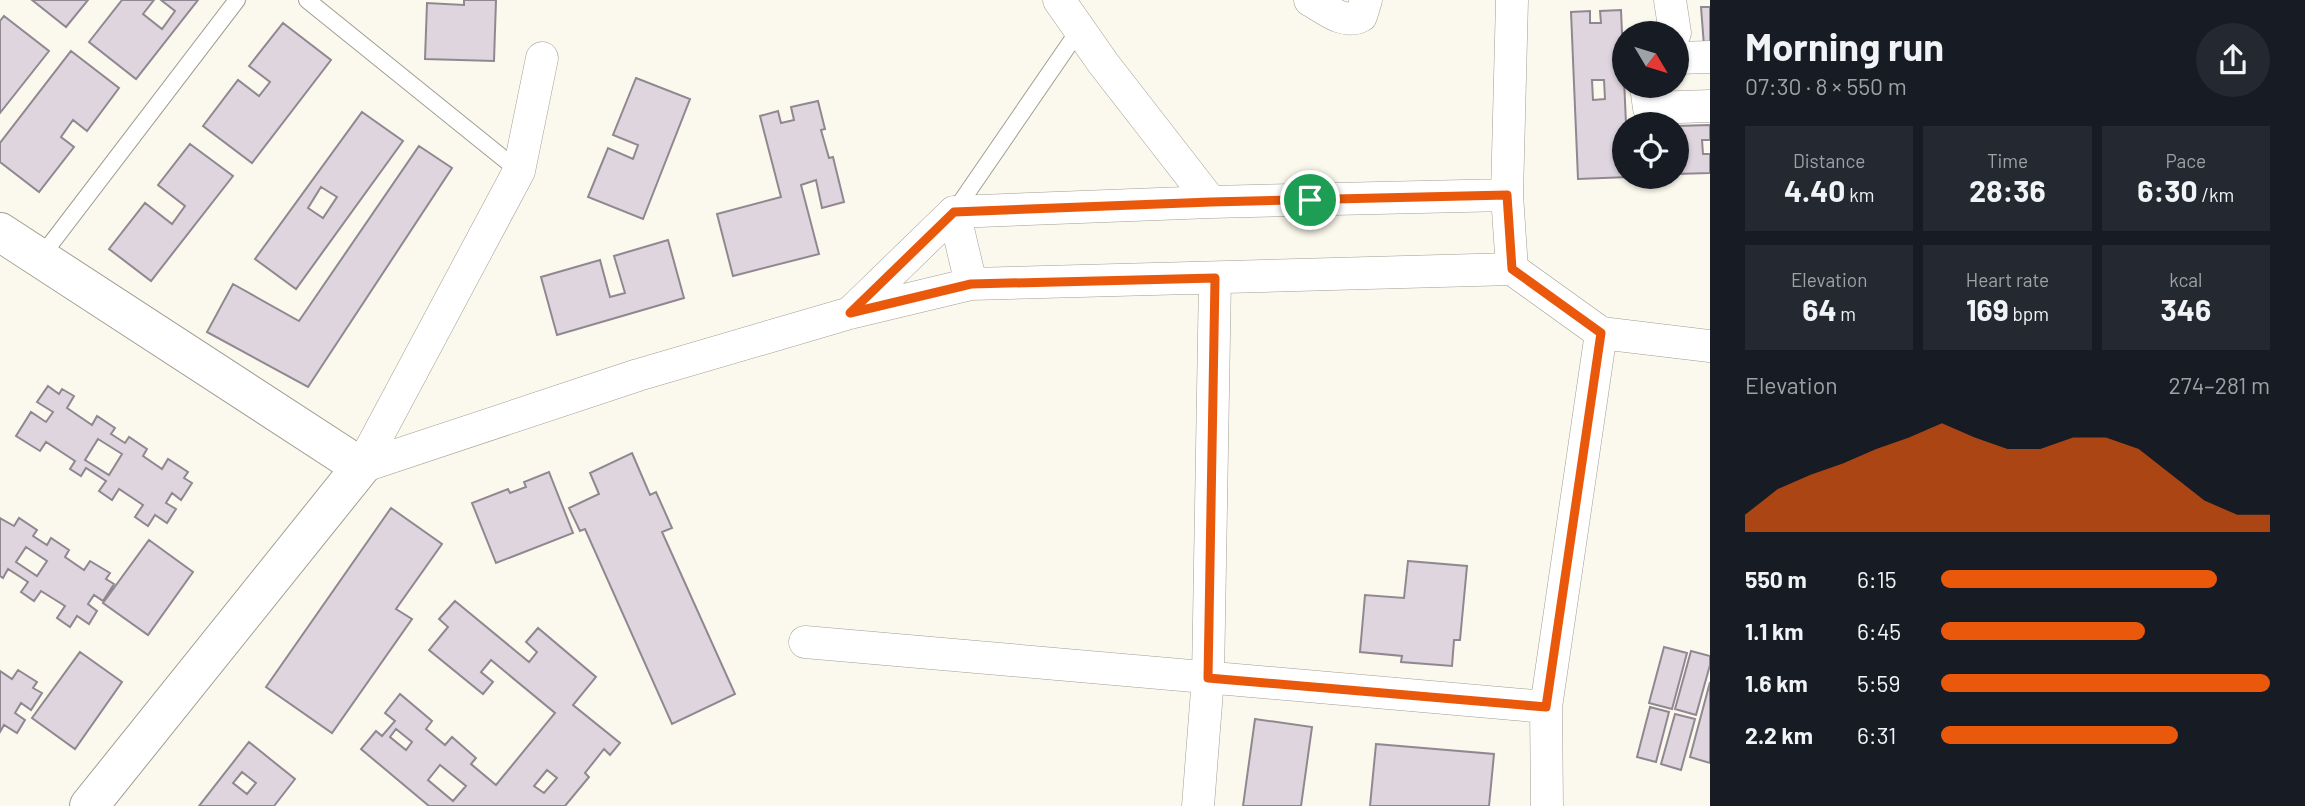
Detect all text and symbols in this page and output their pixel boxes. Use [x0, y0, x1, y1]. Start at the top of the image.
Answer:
north arrow [1612, 21, 1689, 98]
map controls [1612, 21, 1689, 189]
text: Morning run [1745, 23, 1944, 69]
button: share [2196, 23, 2270, 97]
text: 07:30 · 8 × 550 m [1745, 72, 1907, 100]
button: locate [1612, 112, 1689, 189]
text: Distance [1793, 149, 1865, 172]
text: Time [1987, 149, 2028, 172]
text: Pace [2165, 149, 2206, 172]
pin [1280, 170, 1340, 230]
text: 4.40 [1784, 172, 1845, 208]
text: 28:36 [1969, 172, 2046, 208]
text: 6:30 [2137, 172, 2198, 208]
icon: arrive [1291, 181, 1329, 219]
text: km [1845, 183, 1874, 206]
text: /km [2198, 183, 2234, 206]
text: Elevation [1791, 268, 1867, 291]
text: Heart rate [1966, 268, 2049, 291]
text: kcal [2169, 268, 2202, 291]
text: 64 [1802, 291, 1837, 327]
text: 169 [1966, 291, 2009, 327]
text: 346 [2161, 291, 2211, 327]
text: m [1837, 302, 1856, 325]
text: bpm [2009, 302, 2049, 325]
text: Elevation [1745, 371, 1838, 399]
text: 274–281 m [2168, 371, 2270, 399]
text: 550 m [1745, 565, 1807, 593]
text: 6:15 [1857, 565, 1897, 593]
text: 1.1 km [1745, 617, 1804, 645]
text: 6:45 [1857, 617, 1901, 645]
text: 1.6 km [1745, 669, 1808, 697]
text: 5:59 [1857, 669, 1900, 697]
text: 2.2 km [1745, 721, 1813, 749]
text: 6:31 [1857, 721, 1896, 749]

